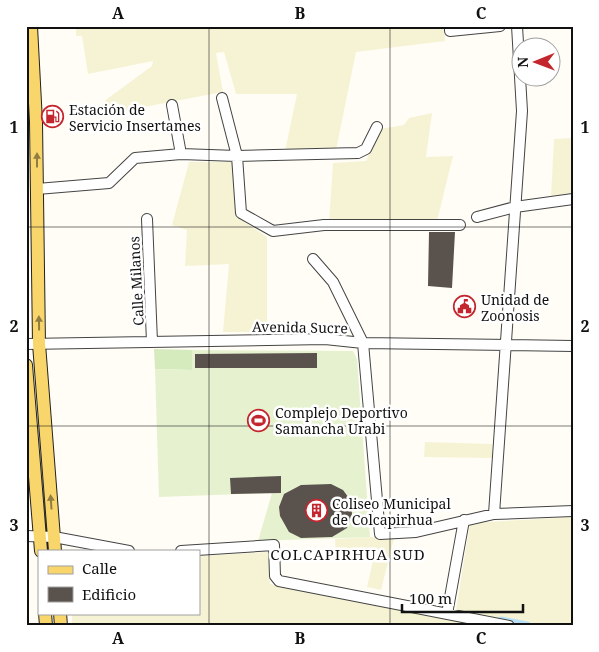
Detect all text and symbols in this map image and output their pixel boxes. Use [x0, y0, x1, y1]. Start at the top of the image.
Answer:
text: A [112, 2, 125, 24]
text: B [295, 2, 306, 24]
text: C [476, 2, 487, 24]
north arrow [512, 38, 562, 88]
text: N [513, 57, 532, 68]
place label: Estación de Servicio Insertames [69, 100, 201, 135]
fuel station icon: Estación de Servicio Insertames [41, 105, 65, 129]
text: 1 [9, 116, 19, 138]
text: 1 [580, 116, 590, 138]
one-way arrow [32, 152, 40, 168]
street label: Calle Milanos [124, 236, 148, 326]
place label: Unidad de Zoonosis [481, 290, 549, 325]
public building icon: Unidad de Zoonosis [453, 295, 477, 319]
one-way arrow [35, 314, 43, 330]
text: 2 [9, 315, 19, 337]
text: 2 [580, 315, 590, 337]
street label: Avenida Sucre [252, 317, 348, 337]
place label: Complejo Deportivo Samancha Urabi [275, 403, 408, 438]
sports icon: Complejo Deportivo Samancha Urabi [247, 408, 271, 432]
one-way arrow [47, 494, 55, 510]
place label: Coliseo Municipal de Colcapirhua [332, 494, 451, 529]
building icon: Coliseo Municipal de Colcapirhua [304, 499, 328, 523]
text: 3 [9, 514, 19, 536]
text: 3 [580, 514, 590, 536]
district label: COLCAPIRHUA SUD [270, 544, 426, 564]
legend [38, 550, 200, 614]
text: Calle [82, 558, 117, 578]
scale bar [402, 582, 523, 614]
text: Edificio [82, 584, 136, 604]
text: 100 m [409, 588, 452, 608]
text: A [112, 627, 125, 649]
text: B [295, 627, 306, 649]
text: C [476, 627, 487, 649]

